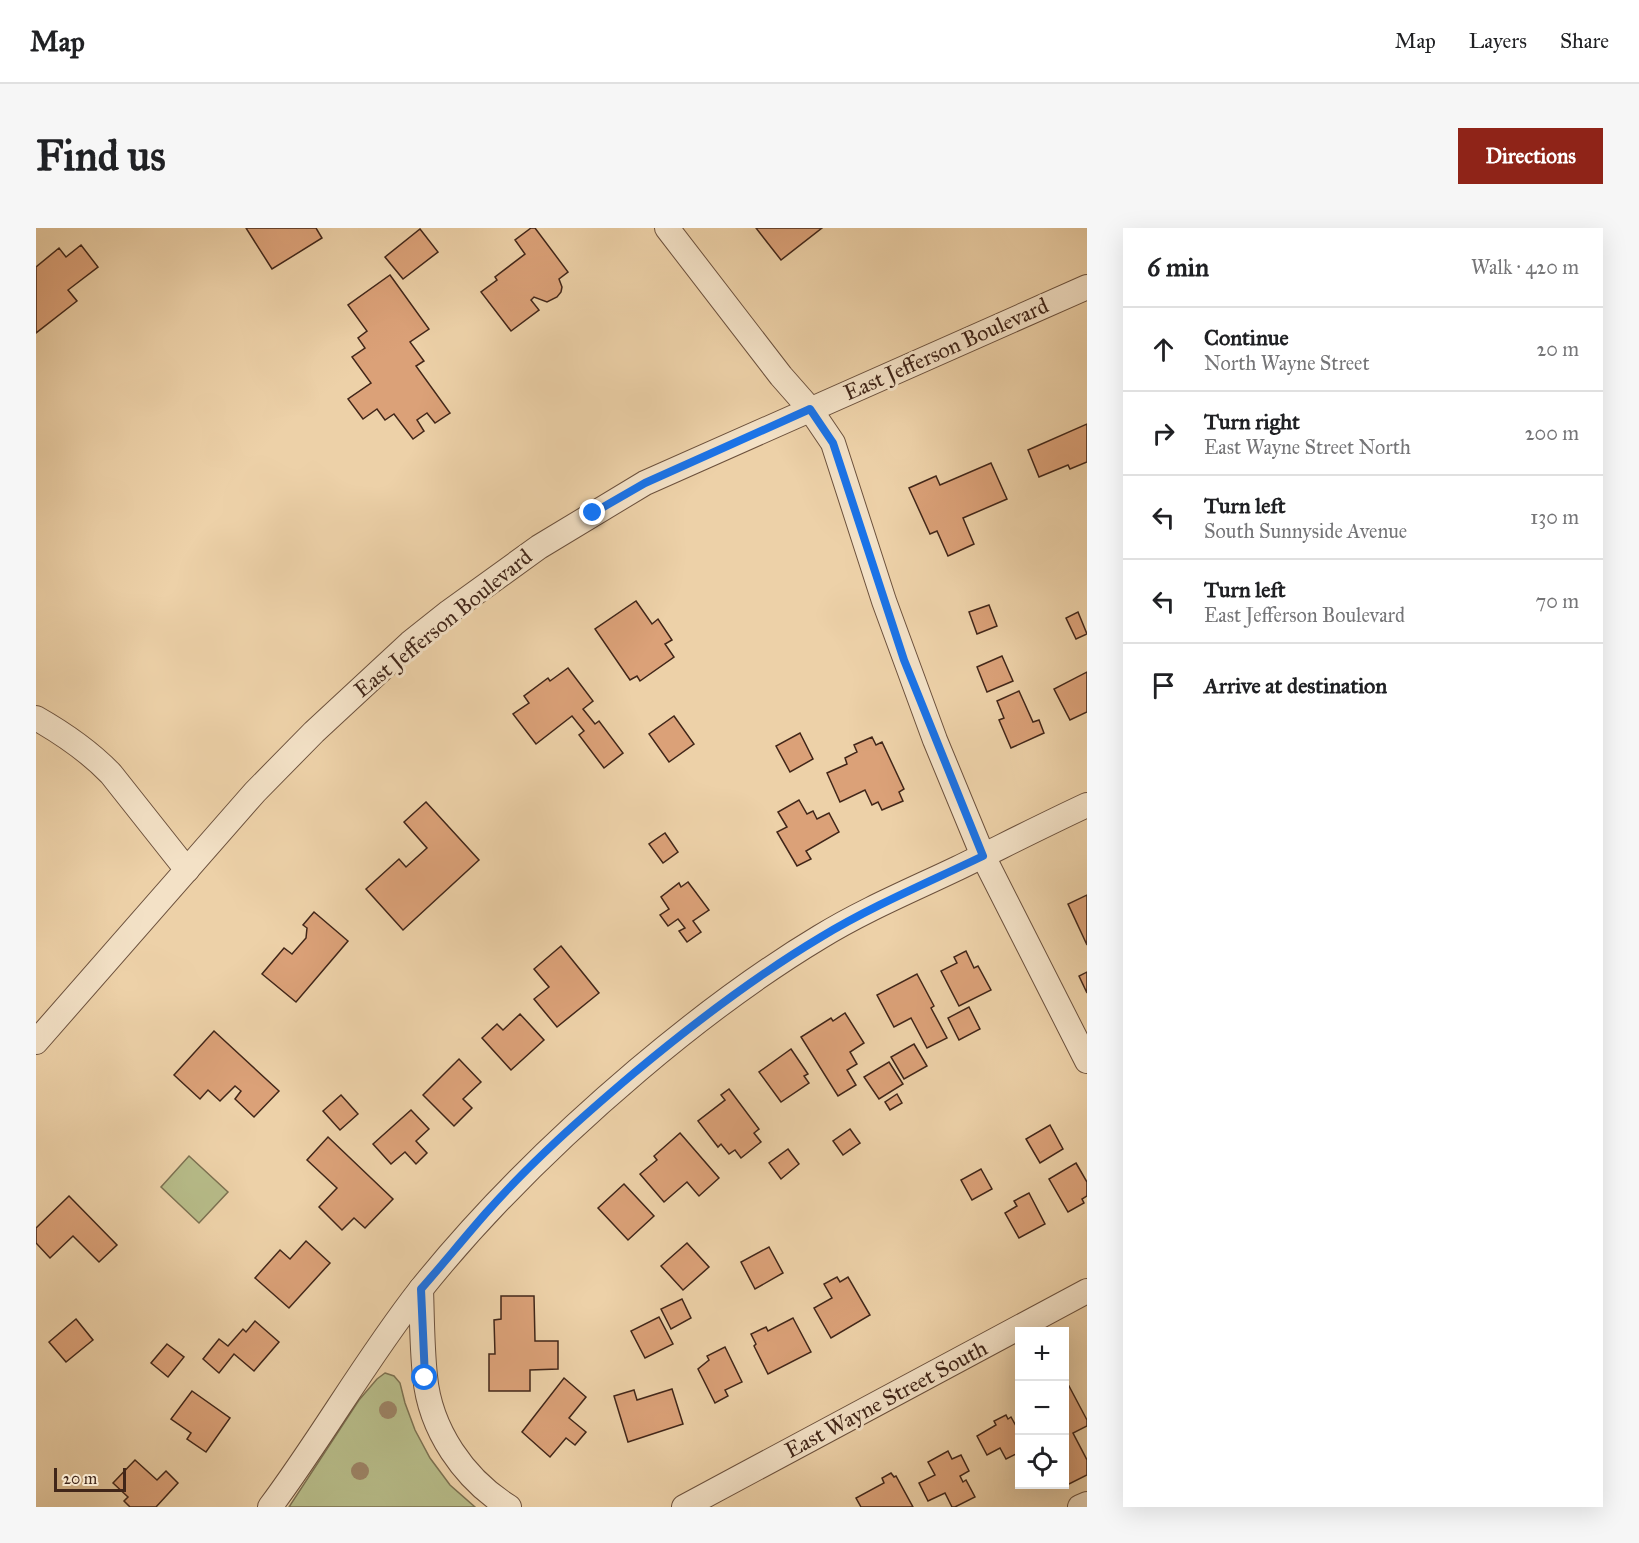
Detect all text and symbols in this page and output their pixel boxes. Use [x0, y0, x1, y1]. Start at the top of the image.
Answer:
text: Map [30, 24, 85, 59]
text: Map [1395, 28, 1436, 54]
text: Layers [1469, 28, 1527, 54]
text: Share [1560, 28, 1609, 54]
button: Directions [1458, 128, 1603, 184]
text: Find us [36, 130, 166, 182]
text: 6 min [1147, 251, 1209, 283]
text: Walk · 420 m [1471, 255, 1579, 279]
street label: East Jefferson Boulevard [839, 292, 1053, 406]
text: Continue [1204, 324, 1289, 351]
icon: ahead [1147, 333, 1180, 366]
text: 20 m [1536, 337, 1579, 361]
text: North Wayne Street [1204, 351, 1370, 375]
text: Turn right [1204, 408, 1300, 435]
icon: right [1147, 417, 1180, 450]
text: 200 m [1525, 421, 1579, 445]
text: East Wayne Street North [1204, 435, 1411, 459]
text: Turn left [1204, 492, 1286, 519]
route end [579, 499, 605, 525]
icon: left [1147, 501, 1180, 534]
text: 130 m [1530, 505, 1579, 529]
text: South Sunnyside Avenue [1204, 519, 1407, 543]
street label: East Jefferson Boulevard [349, 543, 537, 703]
text: Turn left [1204, 576, 1286, 603]
icon: left [1147, 585, 1180, 618]
text: 70 m [1536, 589, 1579, 613]
text: East Jefferson Boulevard [1204, 603, 1405, 627]
icon: arrive [1147, 669, 1180, 702]
text: Arrive at destination [1204, 672, 1387, 699]
map controls [1015, 1327, 1069, 1489]
button: + [1015, 1327, 1069, 1381]
street label: East Wayne Street South [780, 1334, 992, 1464]
route start [411, 1364, 437, 1390]
button: − [1015, 1381, 1069, 1435]
button: locate [1015, 1435, 1069, 1489]
scale bar [54, 1465, 126, 1492]
text: 20 m [63, 1469, 97, 1488]

